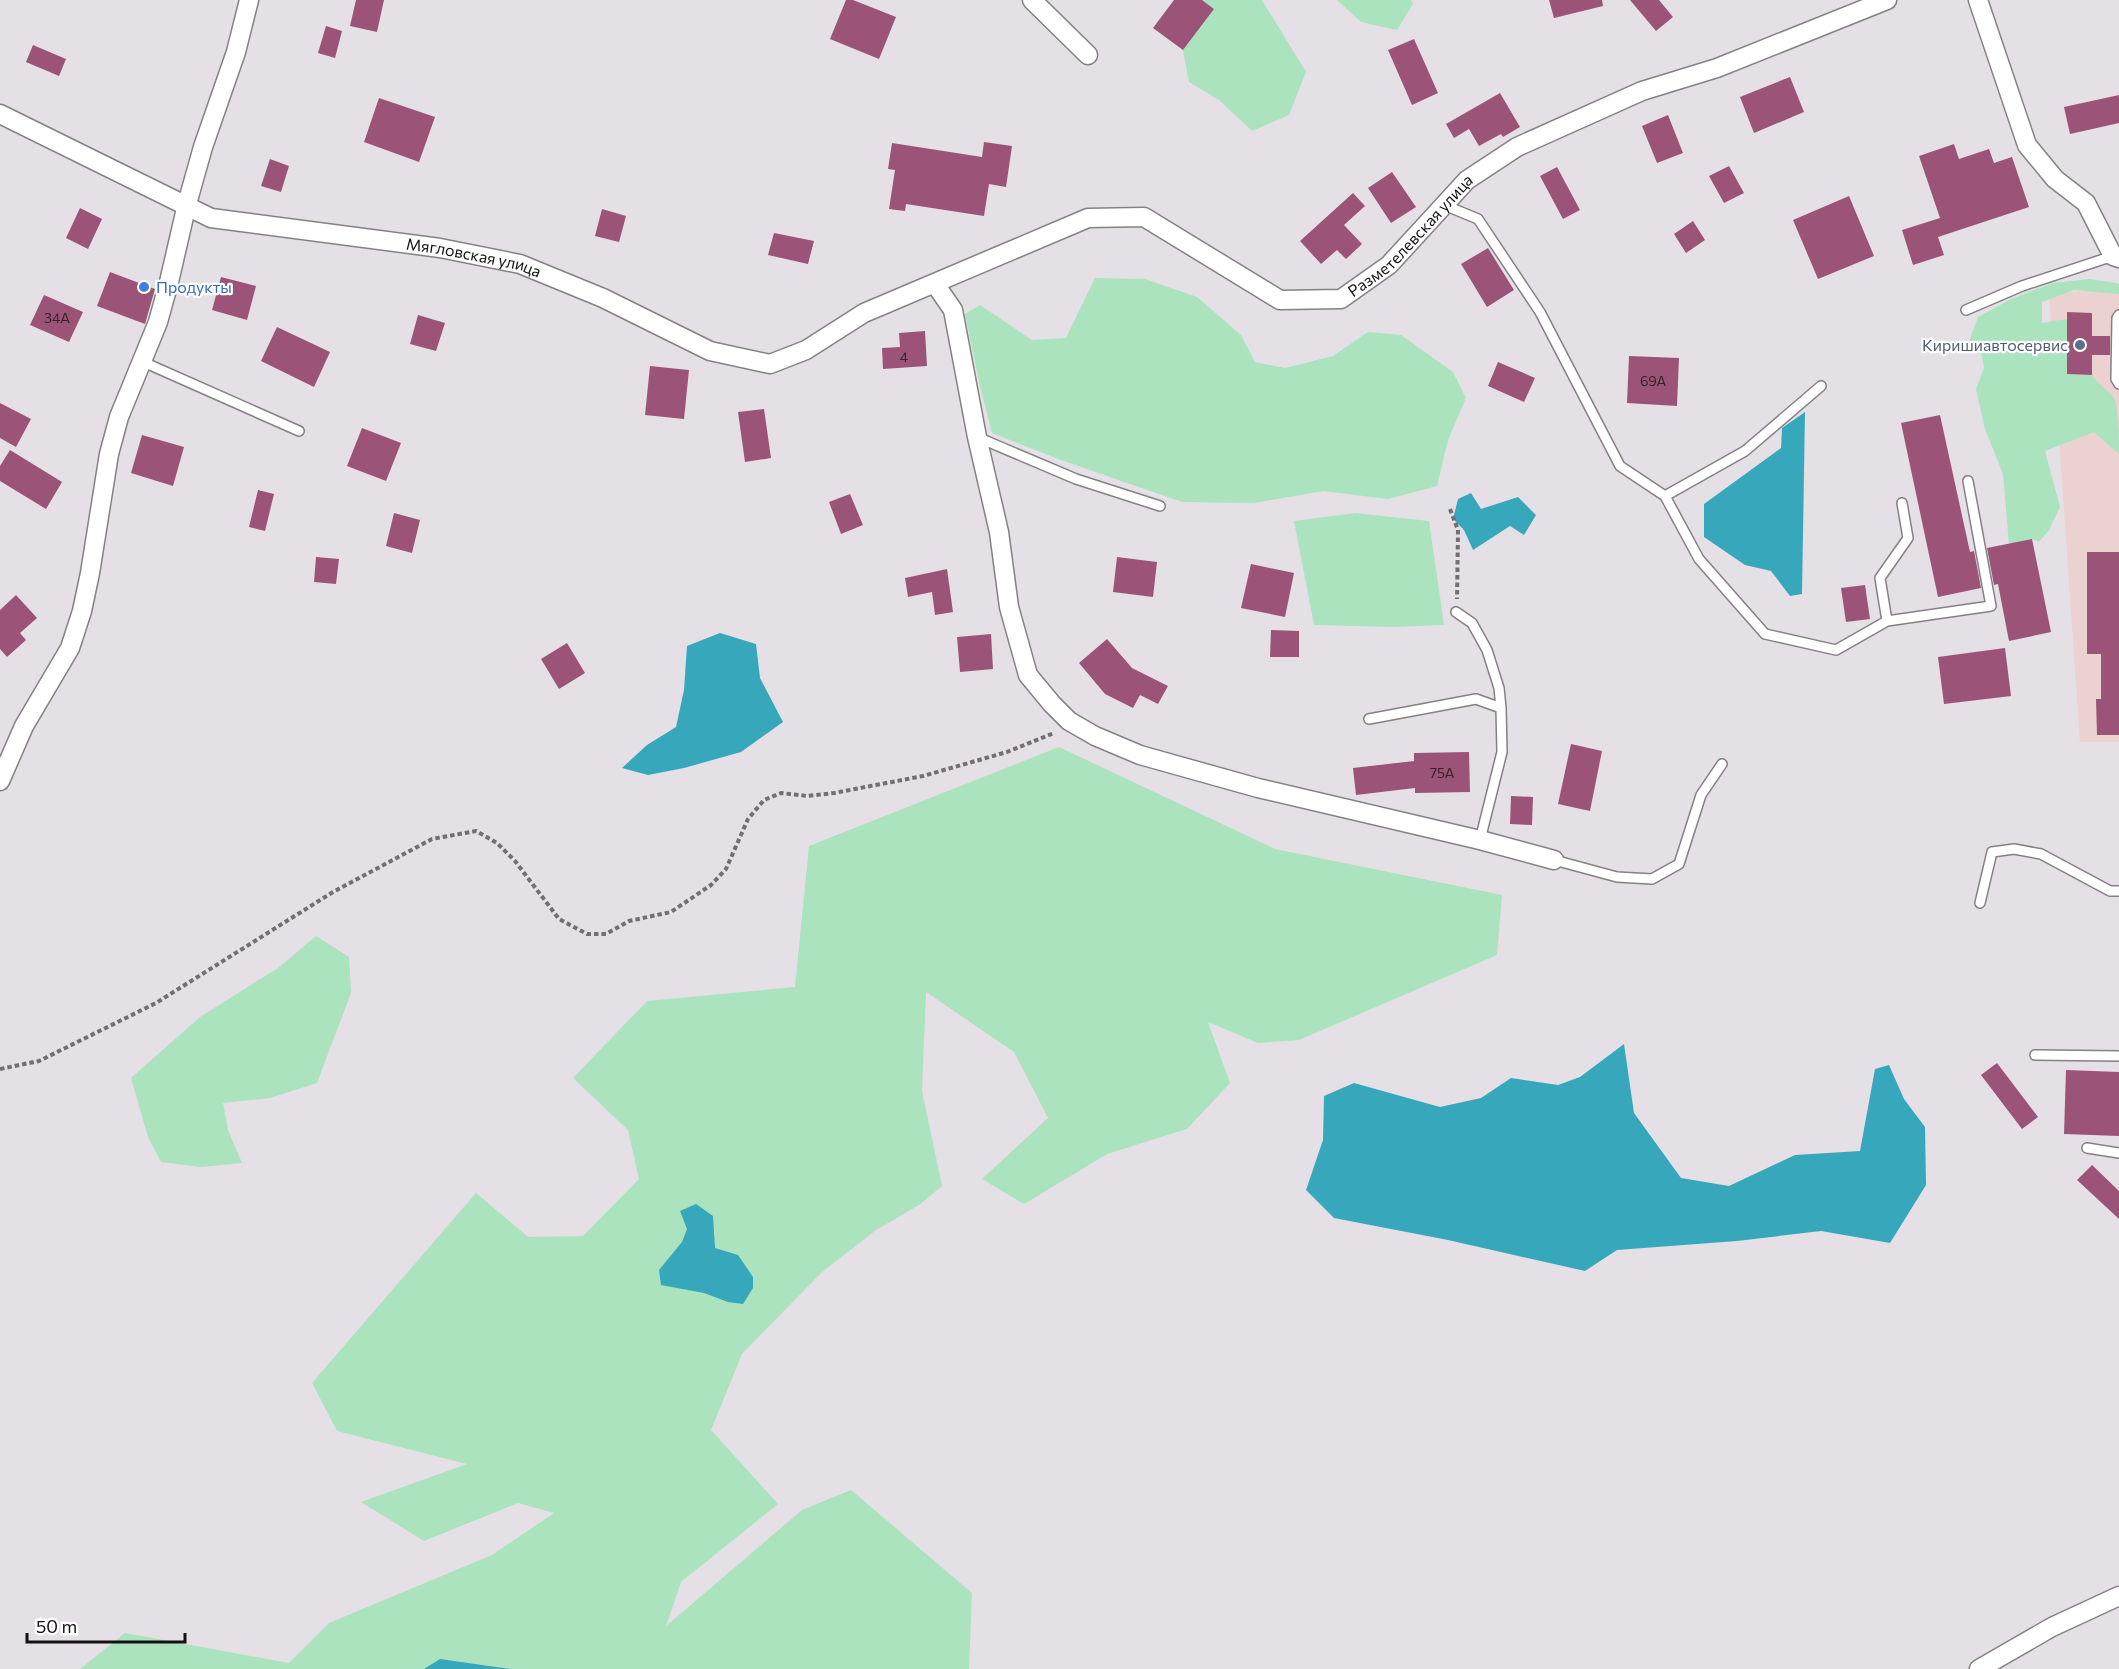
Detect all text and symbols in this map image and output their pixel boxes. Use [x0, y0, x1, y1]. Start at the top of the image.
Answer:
street label: Разметелевская улица [1344, 169, 1476, 300]
street label: Мягловская улица [405, 234, 544, 281]
place label: Продукты [156, 277, 232, 296]
marker: Продукты [137, 280, 151, 294]
house number: 34А [44, 309, 70, 326]
place label: Киришиавтосервис [1922, 335, 2068, 354]
marker: Киришиавтосервис [2073, 338, 2087, 352]
house number: 4 [900, 348, 909, 365]
house number: 69А [1640, 372, 1666, 389]
house number: 75А [1430, 764, 1455, 781]
scale bar [27, 1606, 184, 1644]
text: 50 m [36, 1615, 77, 1637]

